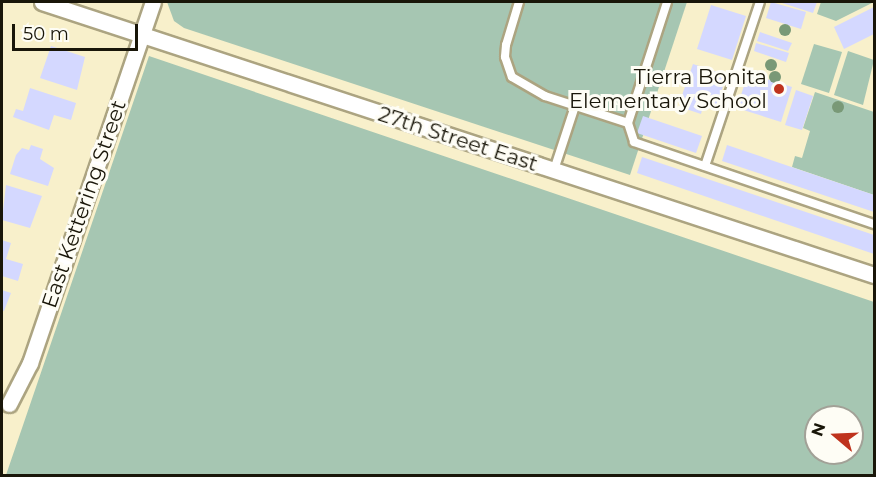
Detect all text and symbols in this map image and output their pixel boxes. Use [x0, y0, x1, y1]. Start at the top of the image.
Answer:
scale bar [15, 12, 141, 50]
text: 50 m [23, 23, 69, 45]
place label: Tierra Bonita Elementary School [569, 64, 767, 114]
marker: Tierra Bonita Elementary School [772, 82, 786, 96]
street label: East Kettering Street [37, 97, 131, 311]
street label: 27th Street East [375, 101, 541, 177]
north arrow [804, 405, 864, 465]
text: N [807, 420, 829, 439]

